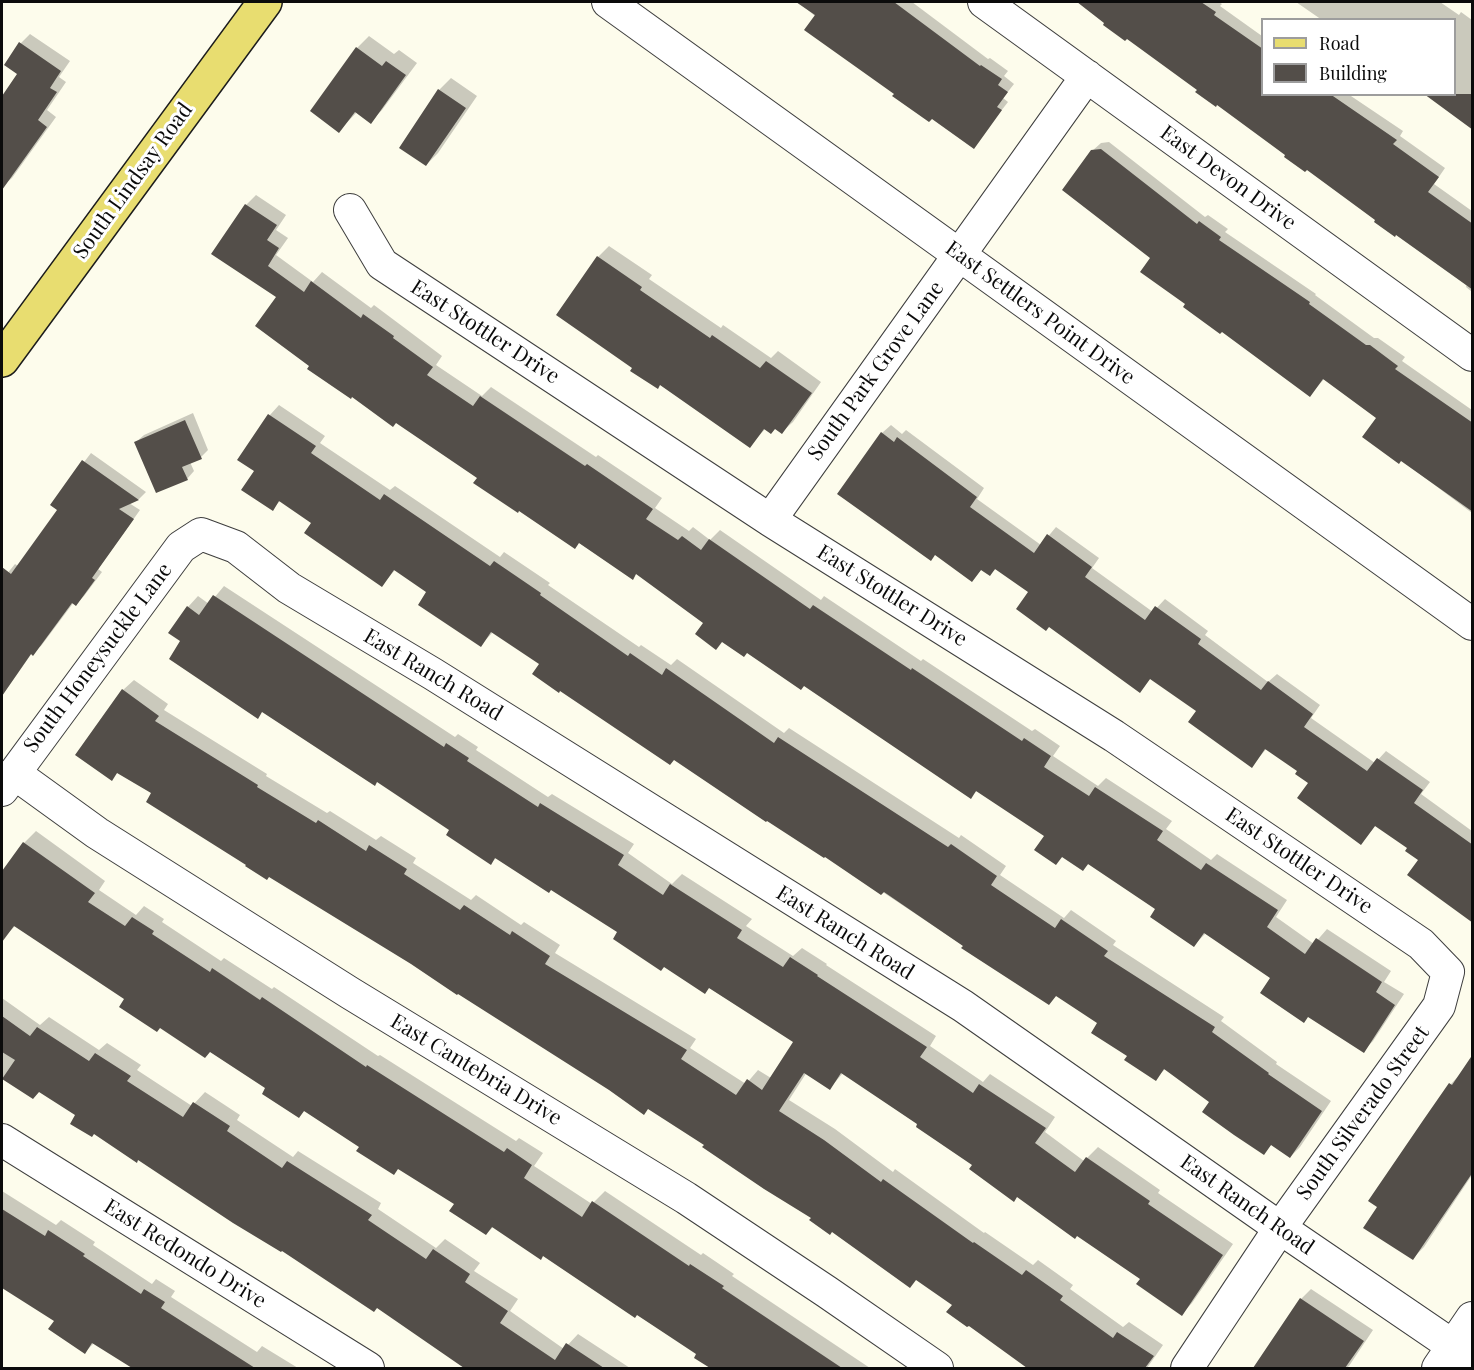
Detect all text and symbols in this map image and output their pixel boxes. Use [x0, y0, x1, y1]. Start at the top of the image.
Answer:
legend [1261, 18, 1456, 96]
text: Road [1319, 31, 1360, 55]
text: Building [1319, 61, 1387, 85]
street label: South Lindsay Road [68, 98, 198, 264]
street label: East Devon Drive [1155, 120, 1301, 236]
street label: East Settlers Point Drive [940, 236, 1140, 390]
street label: East Stottler Drive [406, 275, 564, 389]
street label: South Park Grove Lane [803, 276, 949, 466]
street label: East Stottler Drive [812, 540, 972, 652]
street label: South Honeysuckle Lane [18, 558, 178, 758]
street label: East Ranch Road [359, 624, 507, 726]
street label: East Stottler Drive [1221, 802, 1377, 920]
street label: East Ranch Road [772, 881, 918, 985]
street label: East Cantebria Drive [386, 1009, 566, 1131]
street label: South Silverado Street [1291, 1021, 1435, 1205]
street label: East Ranch Road [1175, 1150, 1319, 1260]
street label: East Redondo Drive [99, 1194, 271, 1314]

